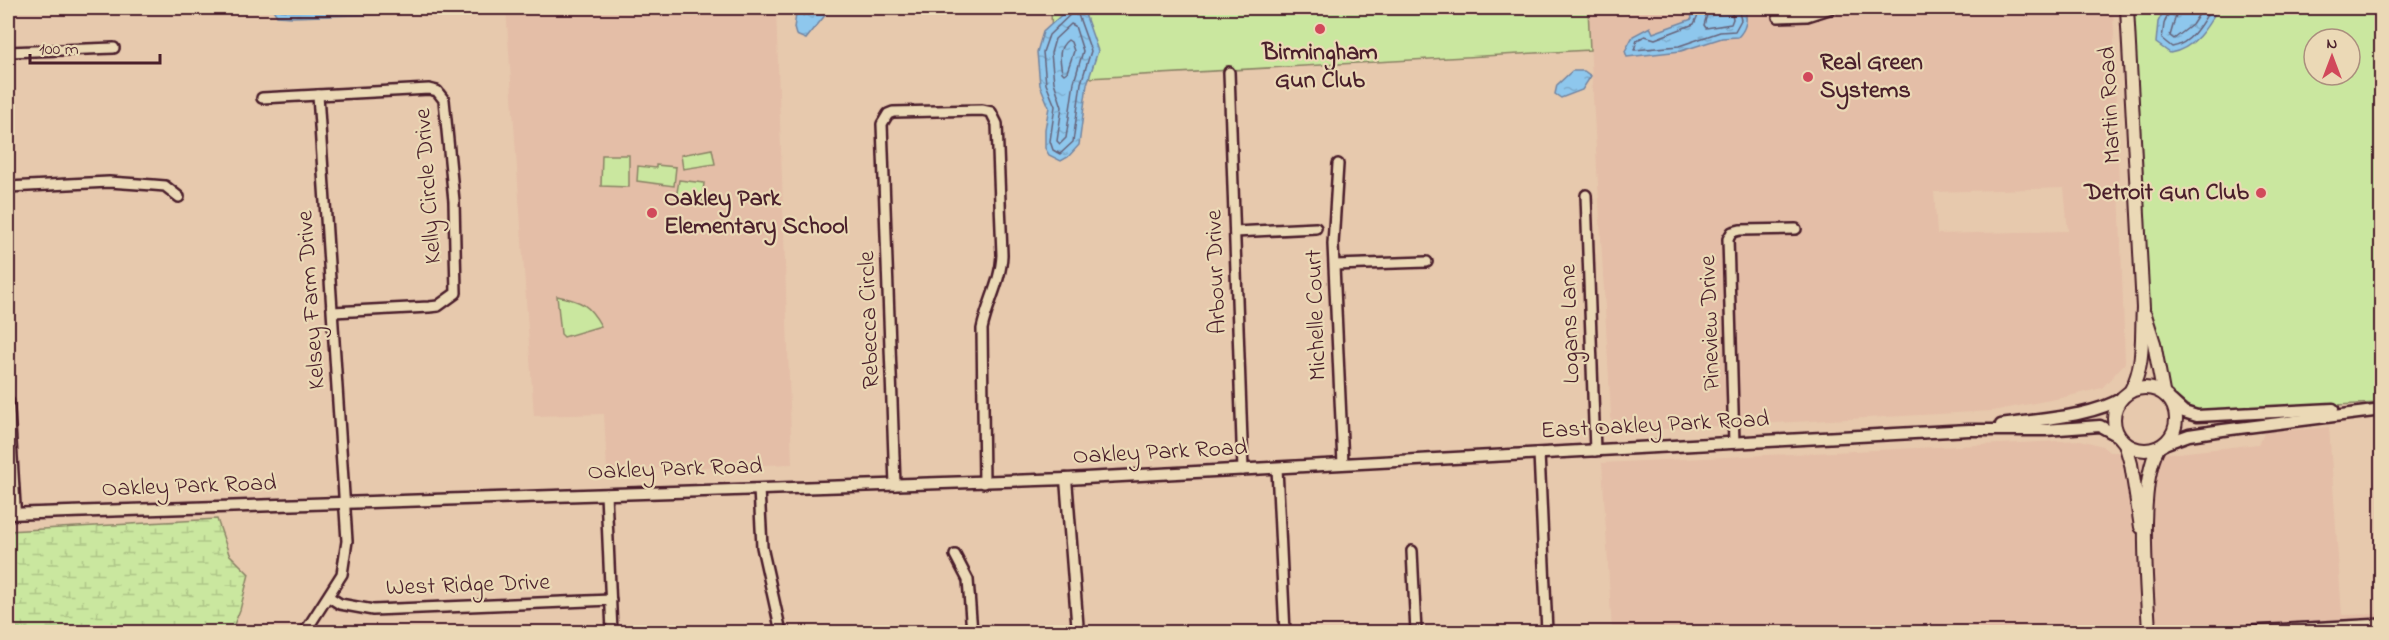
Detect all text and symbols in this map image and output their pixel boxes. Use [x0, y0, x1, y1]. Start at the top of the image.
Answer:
marker: Birmingham Gun Club [1313, 22, 1327, 36]
scale bar [30, 27, 160, 65]
north arrow [2302, 27, 2362, 87]
text: N [2327, 32, 2338, 56]
place label: Birmingham Gun Club [1261, 36, 1378, 99]
text: 100 m [39, 37, 79, 63]
street label: Martin Road [2090, 45, 2132, 165]
place label: Real Green Systems [1820, 46, 1923, 110]
marker: Real Green Systems [1801, 70, 1815, 84]
street label: Kelly Circle Drive [406, 107, 453, 265]
place label: Detroit Gun Club [2083, 176, 2249, 211]
place label: Oakley Park Elementary School [664, 182, 848, 246]
marker: Detroit Gun Club [2254, 186, 2268, 200]
marker: Oakley Park Elementary School [645, 206, 659, 220]
street label: Kelsey Farm Drive [288, 209, 337, 391]
street label: Arbour Drive [1197, 209, 1237, 335]
street label: Michelle Court [1297, 249, 1337, 381]
street label: Rebecca Circle [850, 250, 890, 390]
street label: Pineview Drive [1691, 254, 1731, 391]
street label: Logans Lane [1551, 263, 1591, 384]
street label: East Oakley Park Road [1540, 403, 1771, 450]
street label: Oakley Park Road [1072, 431, 1249, 476]
street label: Oakley Park Road [587, 449, 764, 492]
street label: Oakley Park Road [101, 466, 278, 509]
street label: West Ridge Drive [385, 566, 551, 606]

